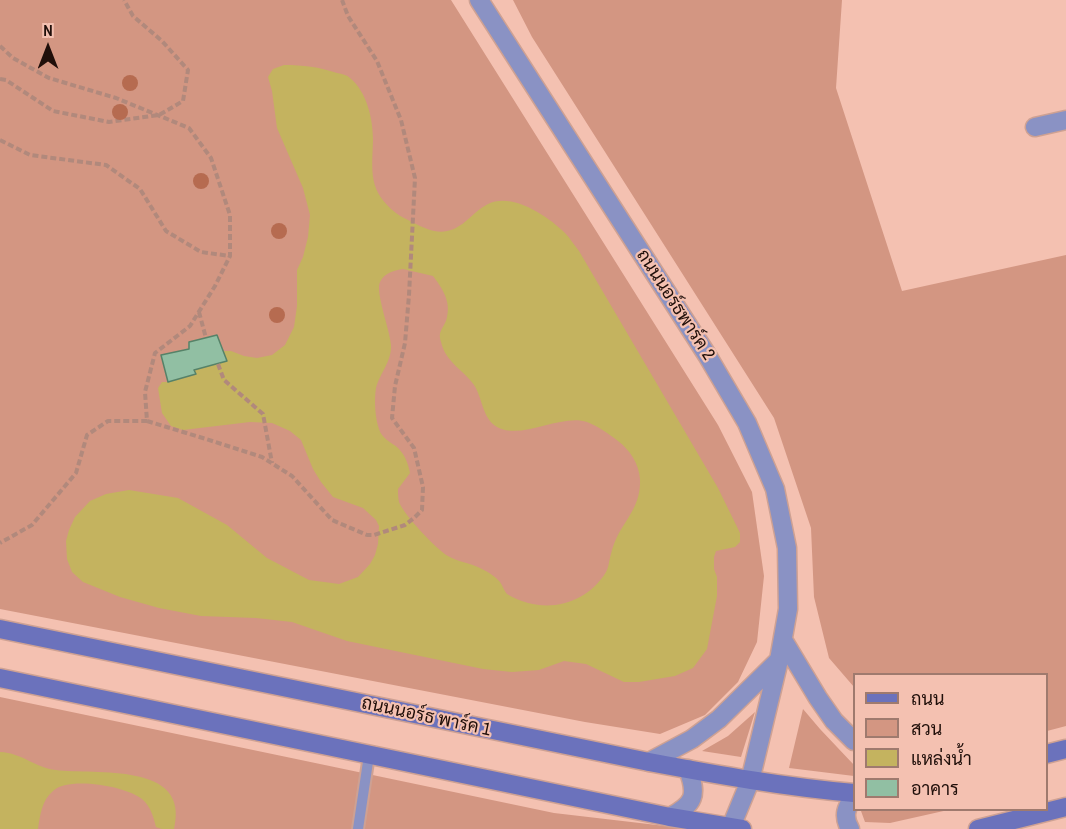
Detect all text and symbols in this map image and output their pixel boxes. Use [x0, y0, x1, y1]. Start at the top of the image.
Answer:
north arrow [18, 18, 78, 78]
text: N [43, 19, 53, 41]
street label: ถนนนอร์ธพาร์ค 2 [631, 246, 719, 364]
legend [853, 673, 1048, 811]
text: ถนน [911, 686, 944, 711]
street label: ถนนนอร์ธ พาร์ค 1 [359, 693, 493, 741]
text: สวน [911, 716, 942, 741]
text: แหล่งน้ำ [911, 746, 972, 771]
text: อาคาร [911, 776, 959, 801]

